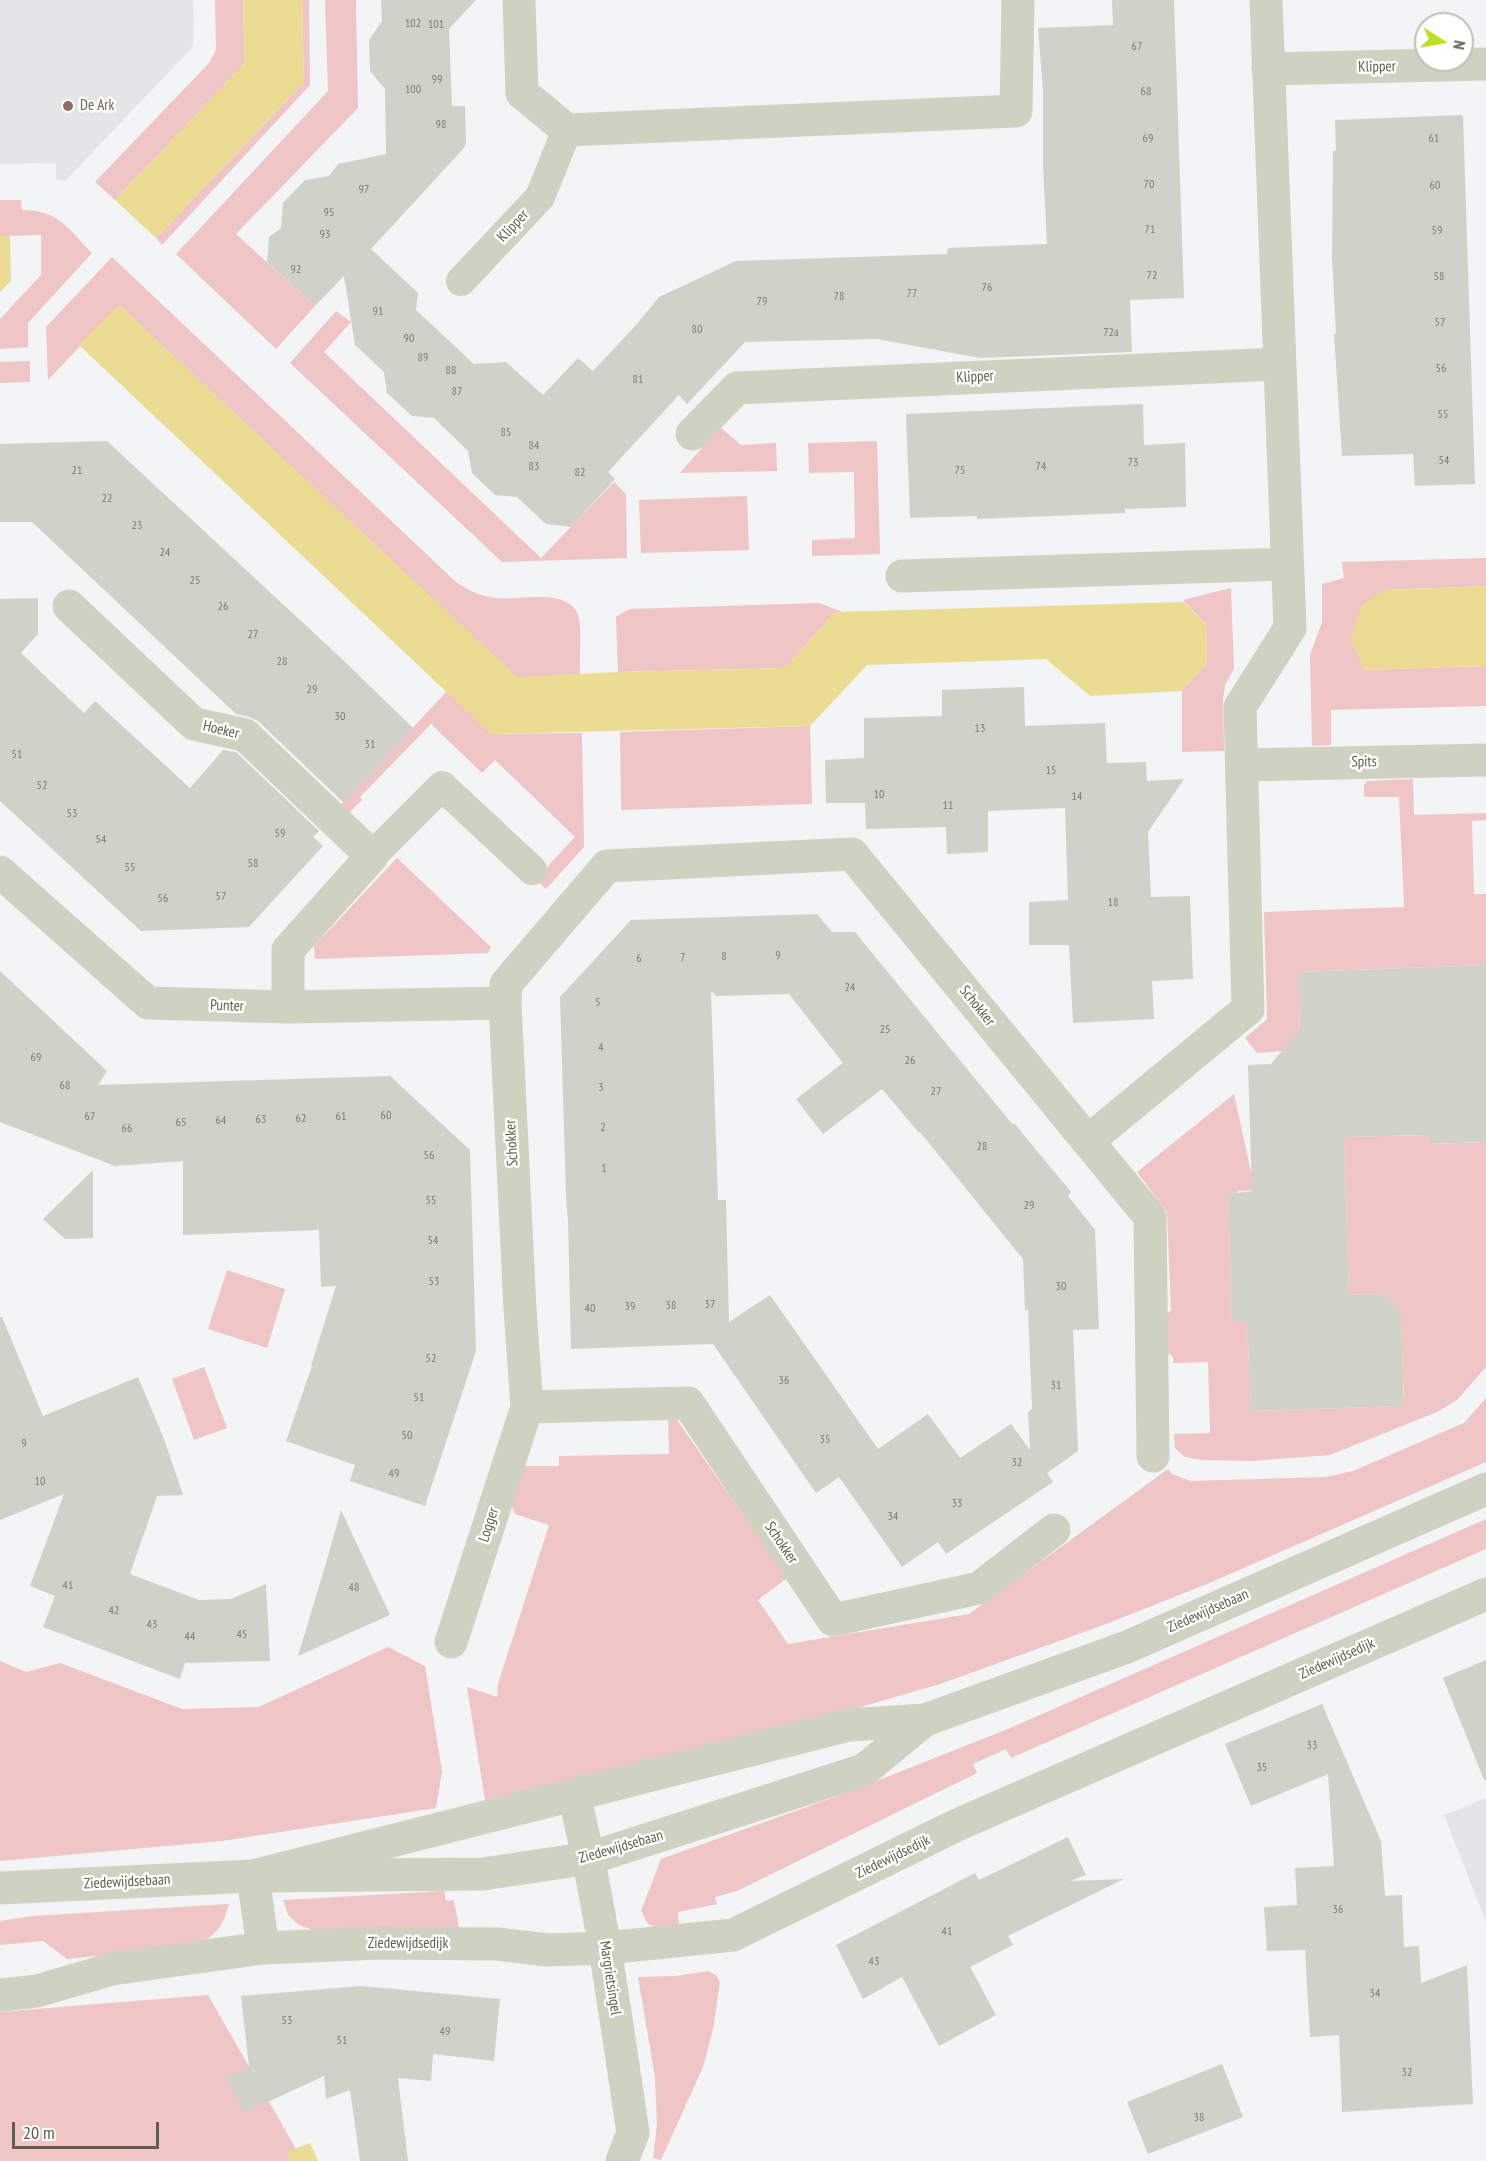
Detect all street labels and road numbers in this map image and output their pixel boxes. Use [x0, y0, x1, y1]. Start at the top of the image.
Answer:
street label: Klipper [1358, 58, 1396, 76]
street label: Klipper [494, 206, 532, 246]
street label: Klipper [956, 367, 994, 387]
street label: Hoeker [201, 717, 241, 743]
street label: Spits [1351, 753, 1377, 771]
street label: Schokker [955, 982, 999, 1030]
street label: Punter [210, 996, 244, 1016]
street label: Schokker [502, 1119, 522, 1167]
street label: Logger [475, 1505, 503, 1545]
street label: Schokker [760, 1519, 802, 1567]
street label: Ziedewijdsebaan [1165, 1585, 1251, 1637]
street label: Ziedewijdsedijk [1297, 1634, 1377, 1684]
street label: Ziedewijdsebaan [577, 1826, 665, 1868]
street label: Ziedewijdsedijk [853, 1831, 933, 1883]
street label: Ziedewijdsebaan [83, 1871, 171, 1893]
street label: Ziedewijdsedijk [368, 1935, 448, 1953]
street label: Margrietsingel [595, 1940, 625, 2016]

